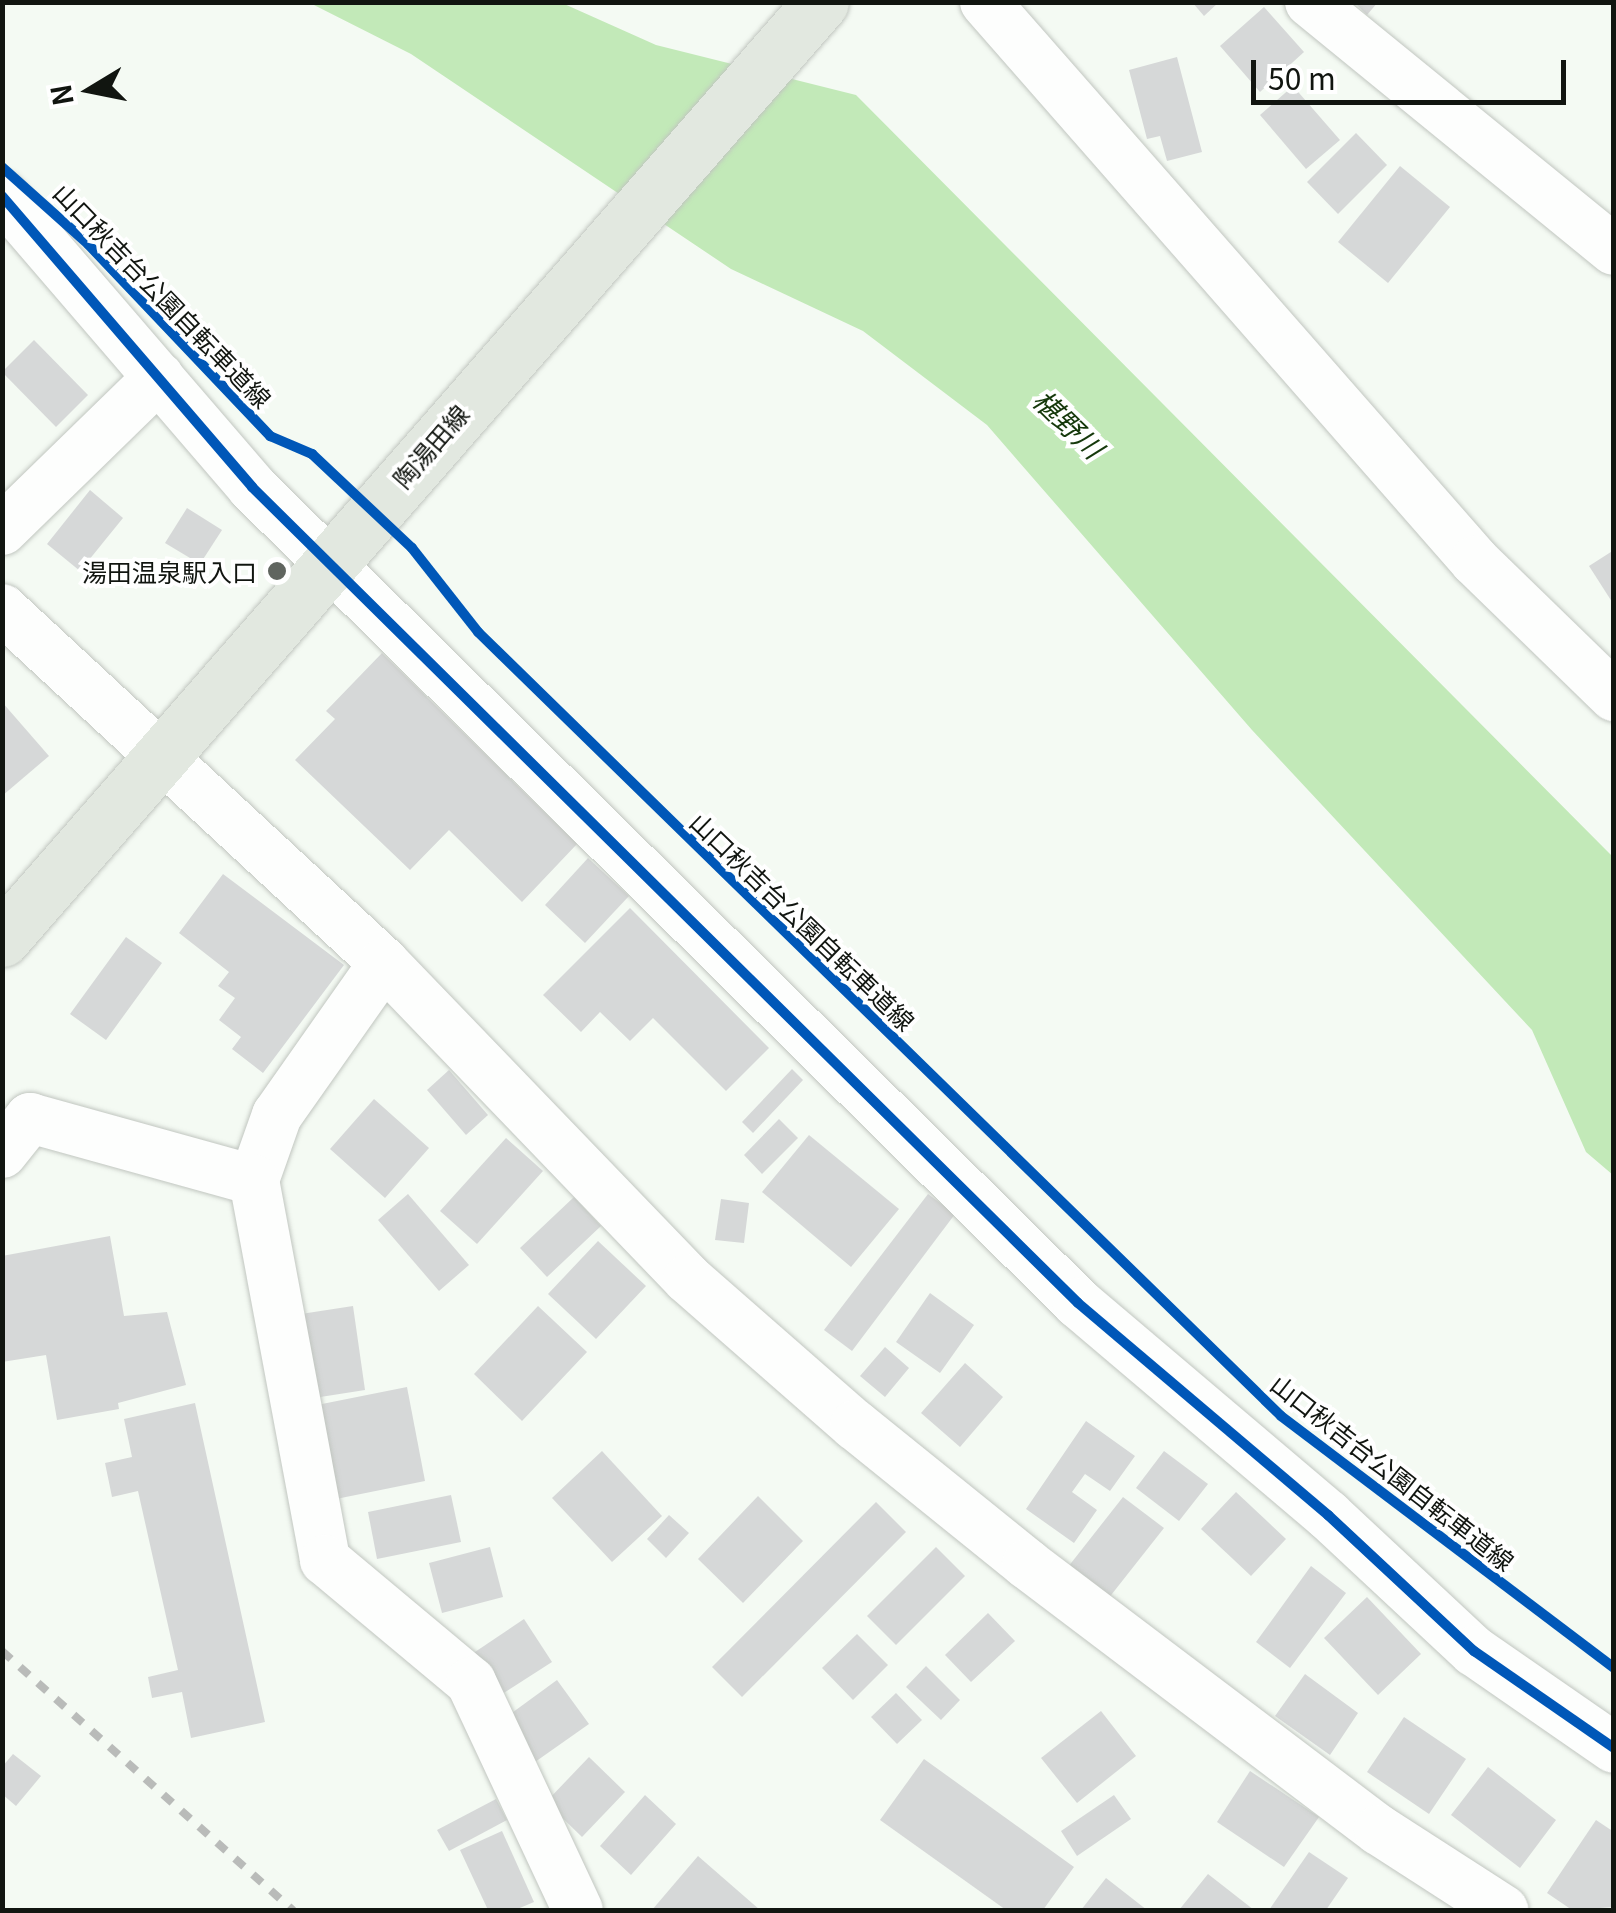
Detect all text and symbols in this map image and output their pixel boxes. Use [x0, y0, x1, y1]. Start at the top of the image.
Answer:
north arrow [40, 40, 140, 140]
scale bar [1256, 40, 1571, 102]
text: 50 m [1268, 55, 1336, 99]
text: N [39, 81, 82, 109]
street label: 山口秋吉台公園自転車道線 [48, 177, 278, 413]
water label: 椹野川 [1027, 382, 1111, 464]
street label: 陶湯田線 [386, 398, 474, 494]
place label: 湯田温泉駅入口 [82, 556, 257, 586]
marker: 湯田温泉駅入口 [266, 560, 288, 582]
street label: 山口秋吉台公園自転車道線 [685, 806, 921, 1036]
street label: 山口秋吉台公園自転車道線 [1266, 1368, 1520, 1576]

